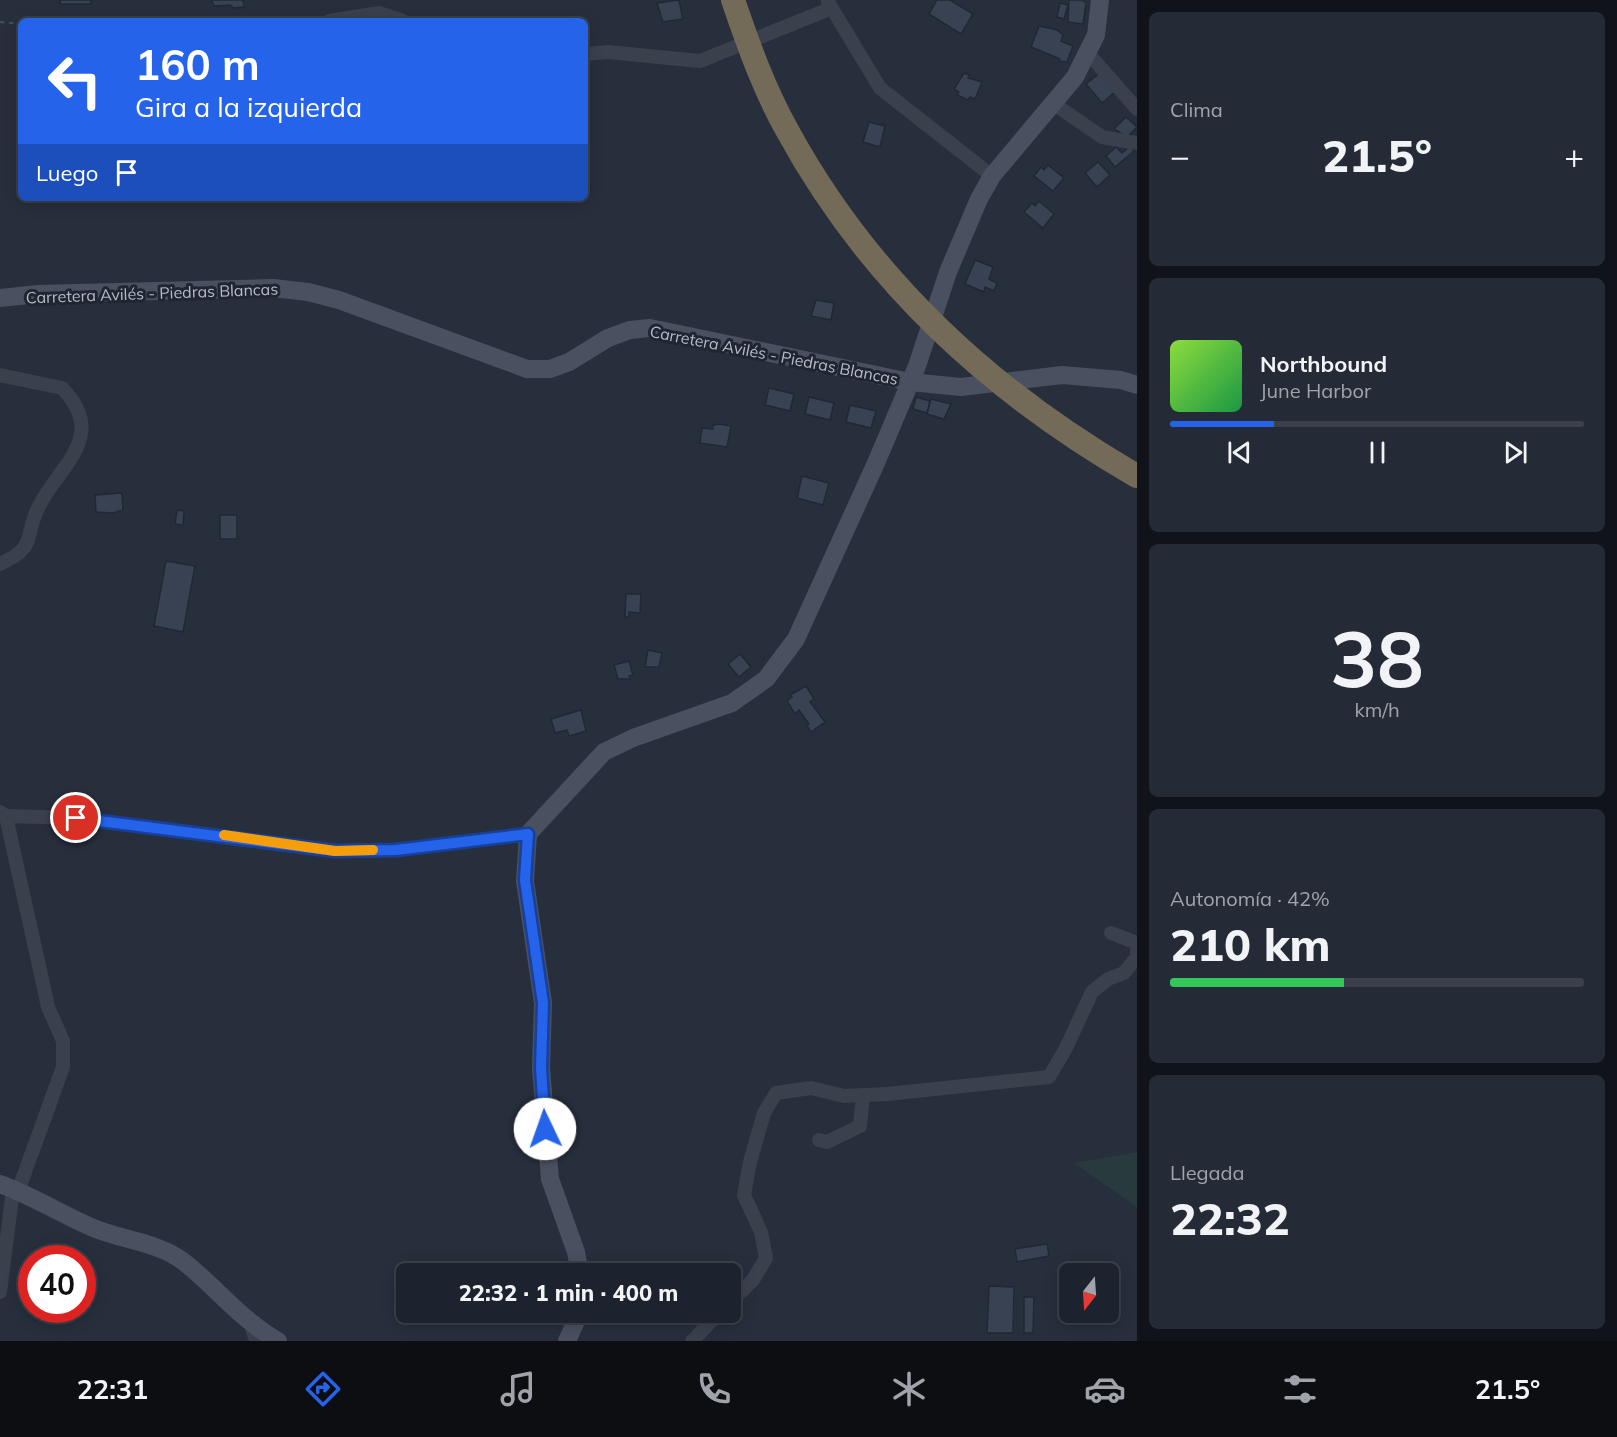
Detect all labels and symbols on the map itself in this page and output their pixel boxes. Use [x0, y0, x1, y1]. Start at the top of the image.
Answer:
street label: Carretera Avilés - Piedras Blancas [25, 279, 279, 307]
street label: Carretera Avilés - Piedras Blancas [648, 321, 900, 389]
pin [50, 792, 101, 843]
position arrow [513, 1097, 577, 1161]
speed limit sign: 40 [18, 1245, 96, 1323]
north arrow [1059, 1263, 1119, 1323]

